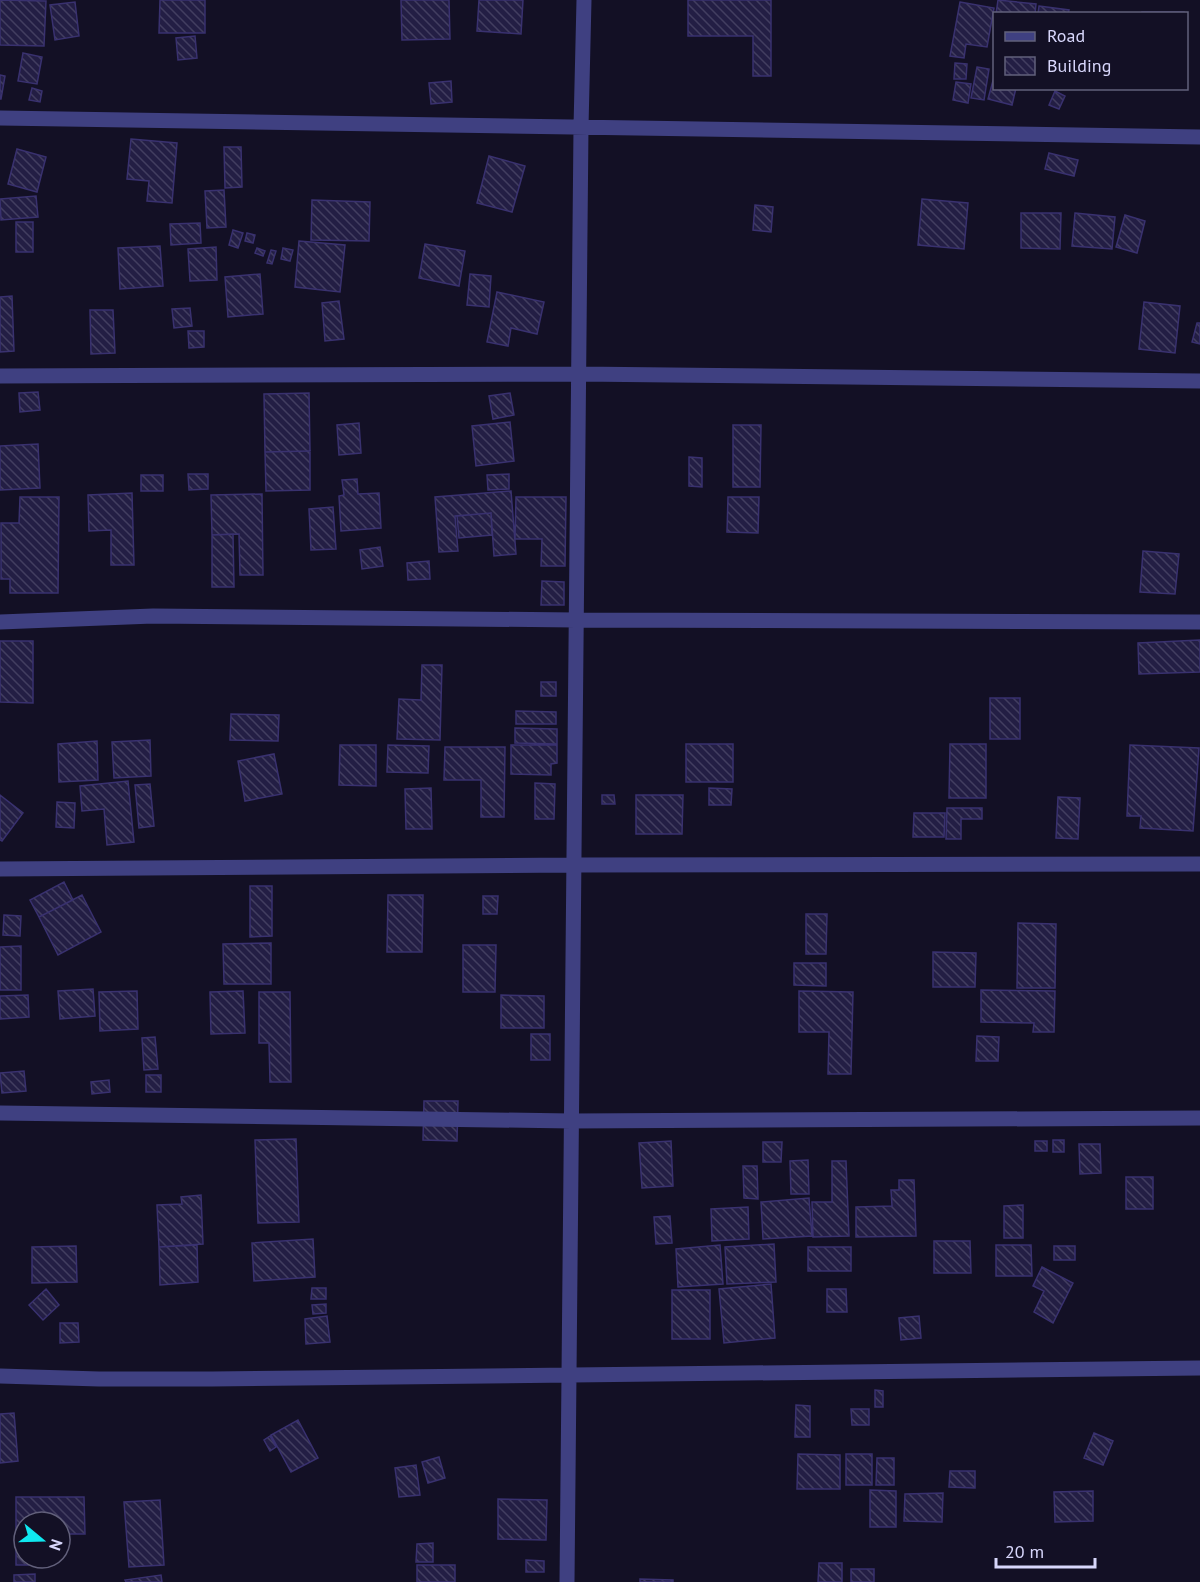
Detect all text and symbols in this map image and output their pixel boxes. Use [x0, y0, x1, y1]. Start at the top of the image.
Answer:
legend [993, 12, 1188, 90]
text: Road [1047, 24, 1085, 47]
text: Building [1047, 54, 1111, 77]
north arrow [12, 1510, 72, 1570]
scale bar [996, 1531, 1095, 1569]
text: N [45, 1537, 67, 1553]
text: 20 m [1005, 1540, 1044, 1563]

